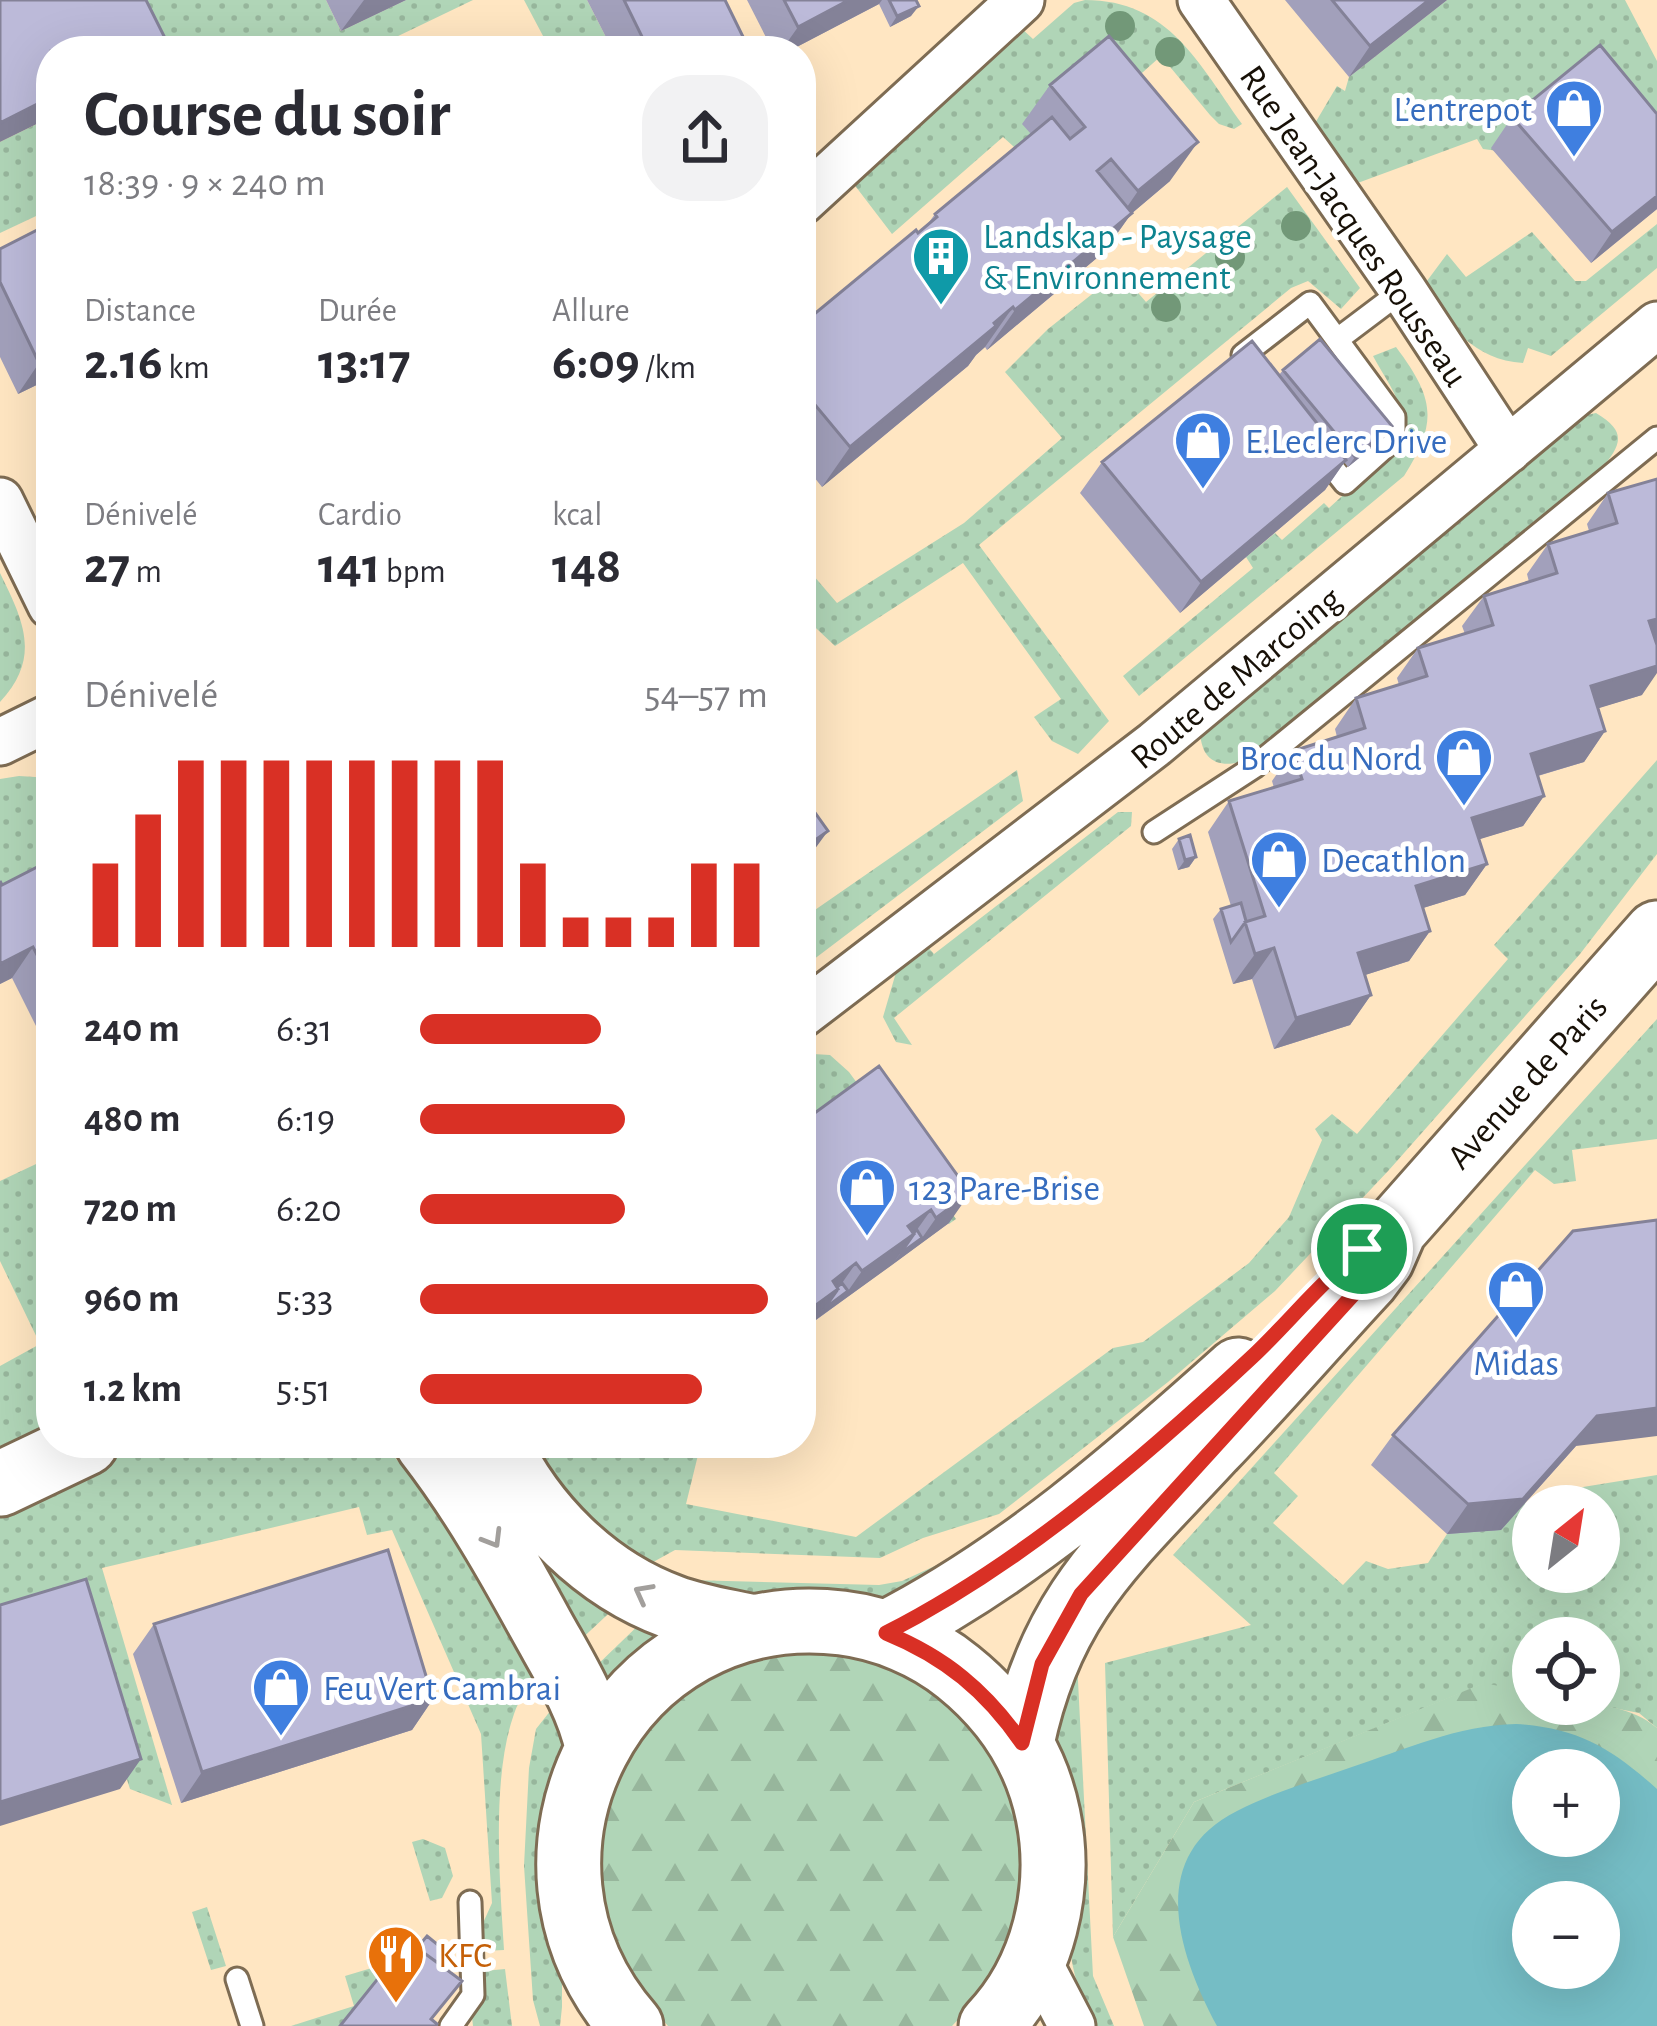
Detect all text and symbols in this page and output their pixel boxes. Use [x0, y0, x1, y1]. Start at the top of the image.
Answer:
street label: Rue Jean-Jacques Rousseau [1233, 59, 1474, 393]
button: share [642, 75, 768, 201]
shop icon: L’entrepot [1543, 77, 1605, 159]
text: Course du soir [84, 82, 450, 148]
place label: L’entrepot [1393, 92, 1533, 128]
text: 18:39 · 9 × 240 m [84, 164, 326, 203]
place label: Landskap - Paysage & Environnement [983, 219, 1252, 296]
building icon: Landskap - Paysage & Environnement [910, 225, 972, 307]
text: Distance [84, 295, 196, 328]
text: Durée [318, 295, 397, 328]
text: Allure [552, 295, 630, 328]
text: 2.16 [84, 337, 163, 388]
text: 13:17 [318, 337, 410, 388]
text: 6:09 [552, 337, 640, 388]
text: km [163, 352, 210, 385]
text: /km [640, 352, 696, 385]
shop icon: E.Leclerc Drive [1172, 409, 1234, 491]
place label: E.Leclerc Drive [1245, 424, 1447, 460]
text: Dénivelé [84, 499, 198, 532]
text: Cardio [318, 499, 402, 532]
text: kcal [552, 499, 602, 532]
text: 27 [84, 541, 130, 592]
text: 141 [318, 541, 380, 592]
text: 148 [552, 541, 621, 592]
text: m [130, 556, 162, 589]
text: bpm [380, 556, 446, 589]
street label: Route de Marcoing [1124, 580, 1348, 776]
text: Dénivelé [84, 676, 218, 715]
text: 54–57 m [644, 676, 768, 715]
shop icon: Broc du Nord [1433, 726, 1495, 808]
place label: Broc du Nord [1240, 741, 1422, 777]
shop icon: Decathlon [1248, 828, 1310, 910]
place label: Decathlon [1321, 843, 1466, 879]
street label: Avenue de Paris [1441, 989, 1614, 1176]
text: 240 m [84, 1010, 180, 1049]
text: 6:31 [276, 1010, 333, 1049]
text: 480 m [84, 1100, 181, 1139]
text: 6:19 [276, 1100, 335, 1139]
shop icon: 123 Pare-Brise [836, 1156, 898, 1238]
place label: 123 Pare-Brise [909, 1171, 1100, 1207]
text: 720 m [84, 1190, 177, 1229]
text: 6:20 [276, 1190, 342, 1229]
pin [1311, 1198, 1413, 1300]
icon: arrive [1329, 1216, 1395, 1282]
shop icon: Midas [1485, 1258, 1547, 1340]
text: 960 m [84, 1280, 179, 1319]
text: 5:33 [276, 1280, 333, 1319]
place label: Midas [1473, 1346, 1559, 1382]
text: 1.2 km [84, 1370, 182, 1409]
text: 5:51 [276, 1370, 331, 1409]
north arrow [1512, 1485, 1620, 1593]
map controls [1512, 1485, 1620, 1989]
one-way arrow [479, 1526, 502, 1548]
one-way arrow [635, 1584, 656, 1607]
button: locate [1512, 1617, 1620, 1725]
shop icon: Feu Vert Cambrai [250, 1656, 312, 1738]
place label: Feu Vert Cambrai [323, 1671, 561, 1707]
button: + [1512, 1749, 1620, 1857]
button: − [1512, 1881, 1620, 1989]
restaurant icon: KFC [365, 1923, 427, 2005]
place label: KFC [438, 1938, 492, 1974]

